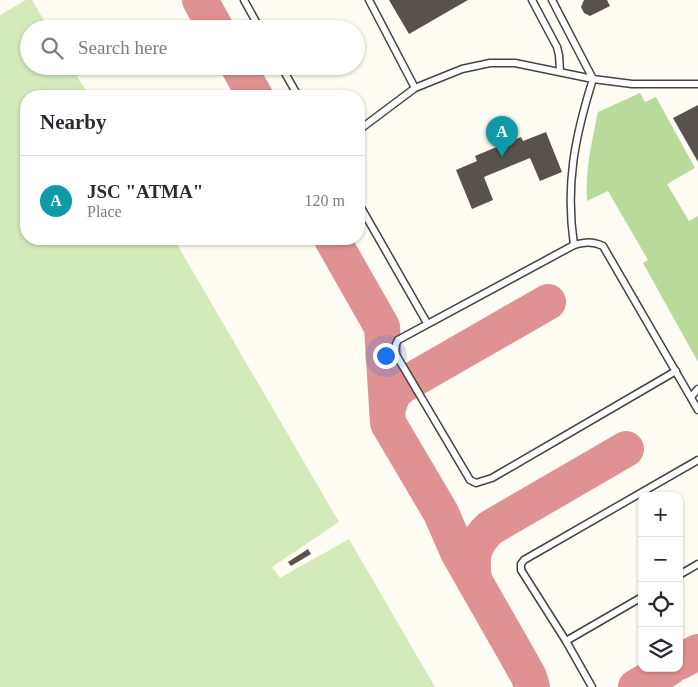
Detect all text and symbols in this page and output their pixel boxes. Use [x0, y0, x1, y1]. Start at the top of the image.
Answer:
search box [20, 20, 365, 75]
icon: search [38, 34, 66, 62]
text: Search here [78, 37, 167, 58]
text: Nearby [40, 110, 107, 134]
pin: A [486, 116, 518, 157]
text: JSC "ATMA" [87, 181, 203, 202]
text: A [50, 192, 62, 209]
text: 120 m [305, 192, 345, 209]
text: Place [87, 203, 122, 220]
your location [373, 343, 399, 369]
map controls [638, 492, 683, 672]
button: + [638, 492, 683, 537]
button: − [638, 537, 683, 582]
button: locate [638, 582, 683, 627]
button: layers [638, 627, 683, 672]

